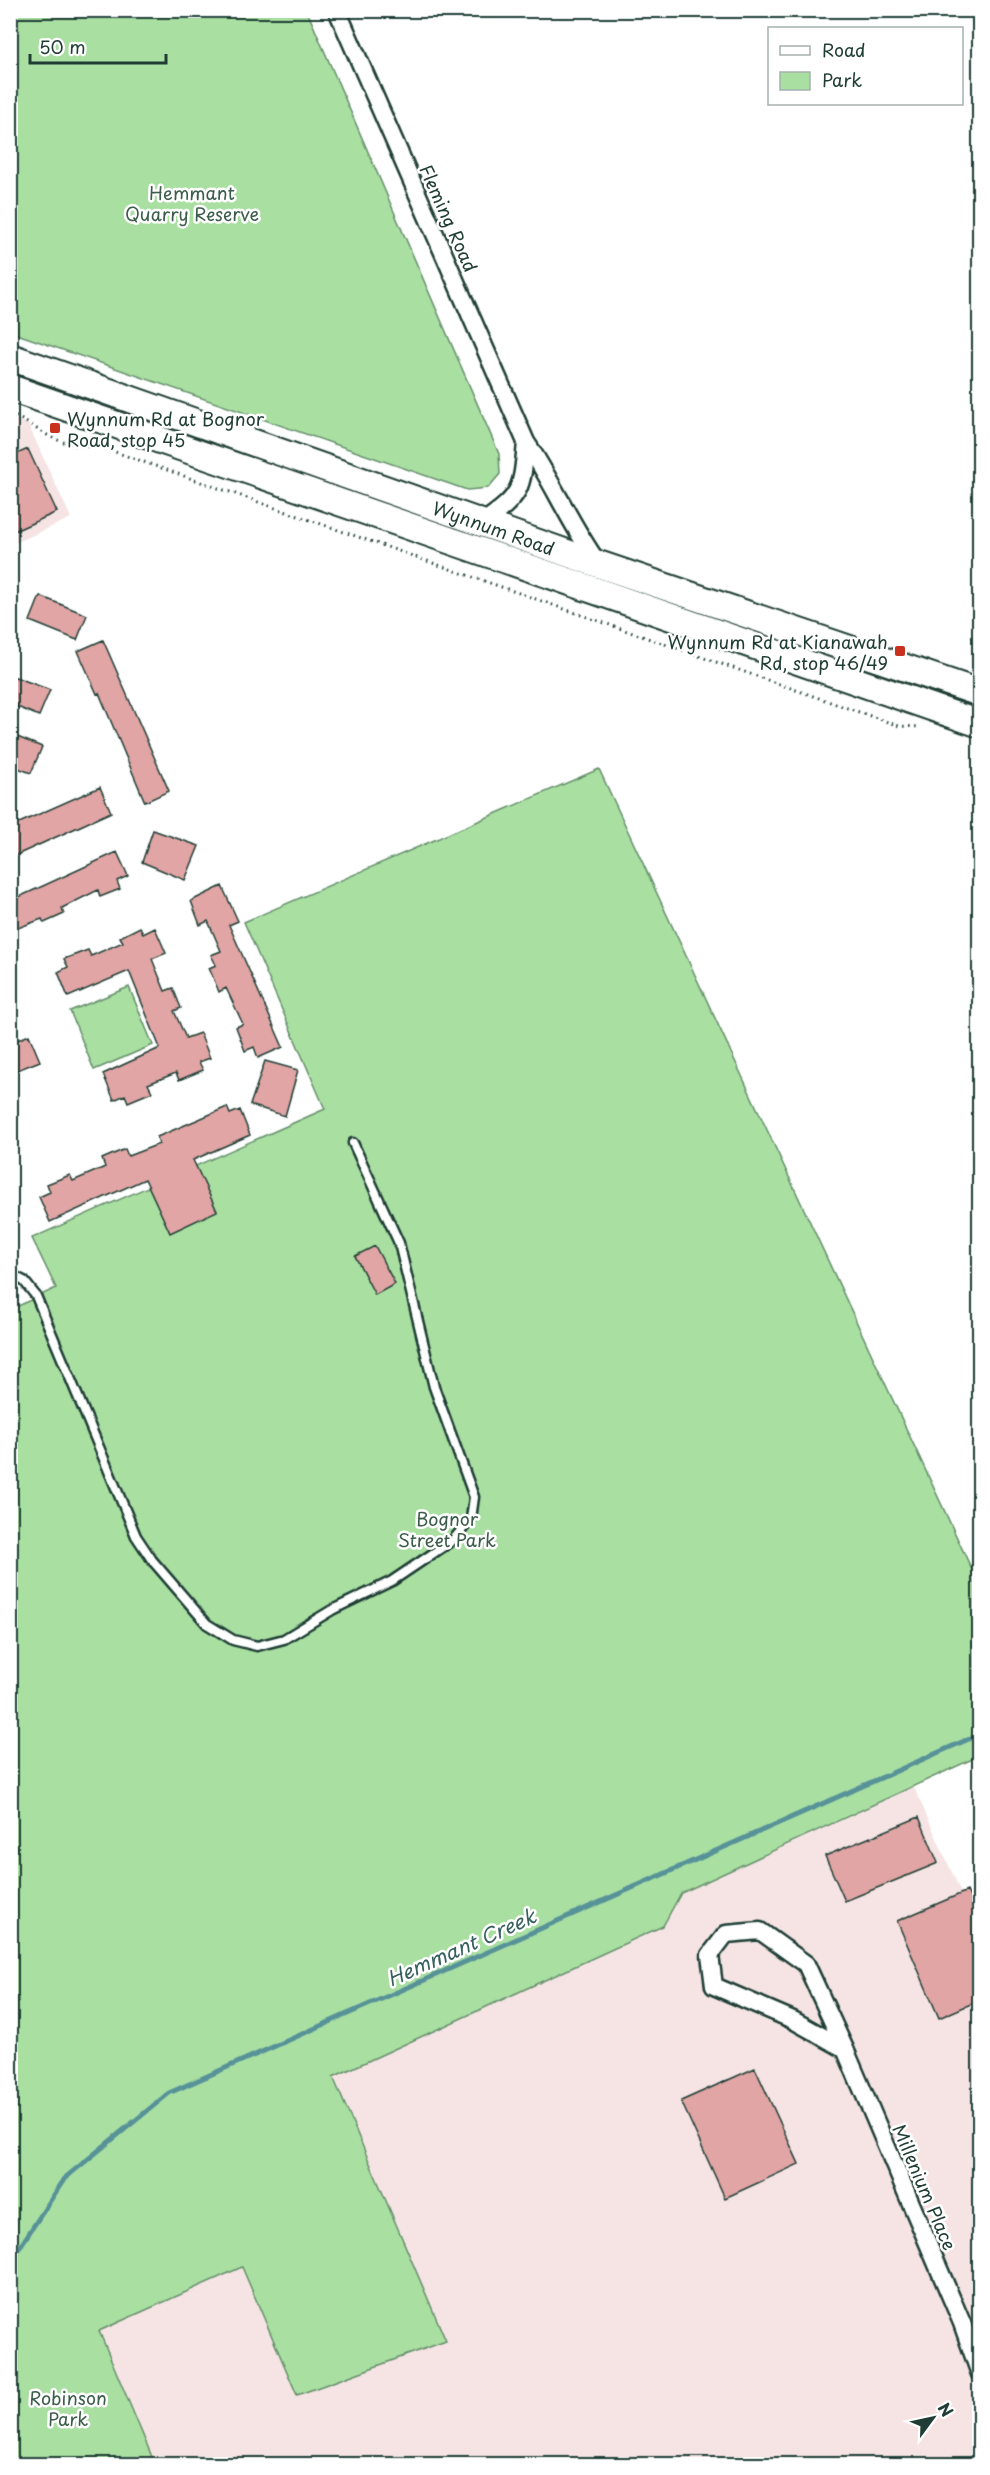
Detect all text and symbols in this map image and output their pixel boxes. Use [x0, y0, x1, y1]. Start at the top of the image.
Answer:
scale bar [30, 27, 166, 65]
legend [768, 27, 963, 105]
text: 50 m [39, 33, 86, 60]
text: Road [822, 36, 866, 63]
text: Park [822, 66, 862, 93]
street label: Fleming Road [413, 160, 485, 276]
park label: Hemmant Quarry Reserve [125, 179, 259, 227]
place label: Wynnum Rd at Bognor Road, stop 45 [67, 405, 265, 453]
marker: Wynnum Rd at Bognor Road, stop 45 [48, 421, 62, 435]
street label: Wynnum Road [429, 493, 559, 561]
place label: Wynnum Rd at Kianawah Rd, stop 46/49 [667, 628, 888, 676]
marker: Wynnum Rd at Kianawah Rd, stop 46/49 [893, 644, 907, 658]
park label: Bognor Street Park [398, 1505, 496, 1553]
water label: Hemmant Creek [382, 1900, 541, 1993]
street label: Millenium Place [886, 2120, 964, 2254]
park label: Robinson Park [29, 2384, 107, 2432]
north arrow [903, 2388, 963, 2448]
text: N [933, 2397, 960, 2421]

